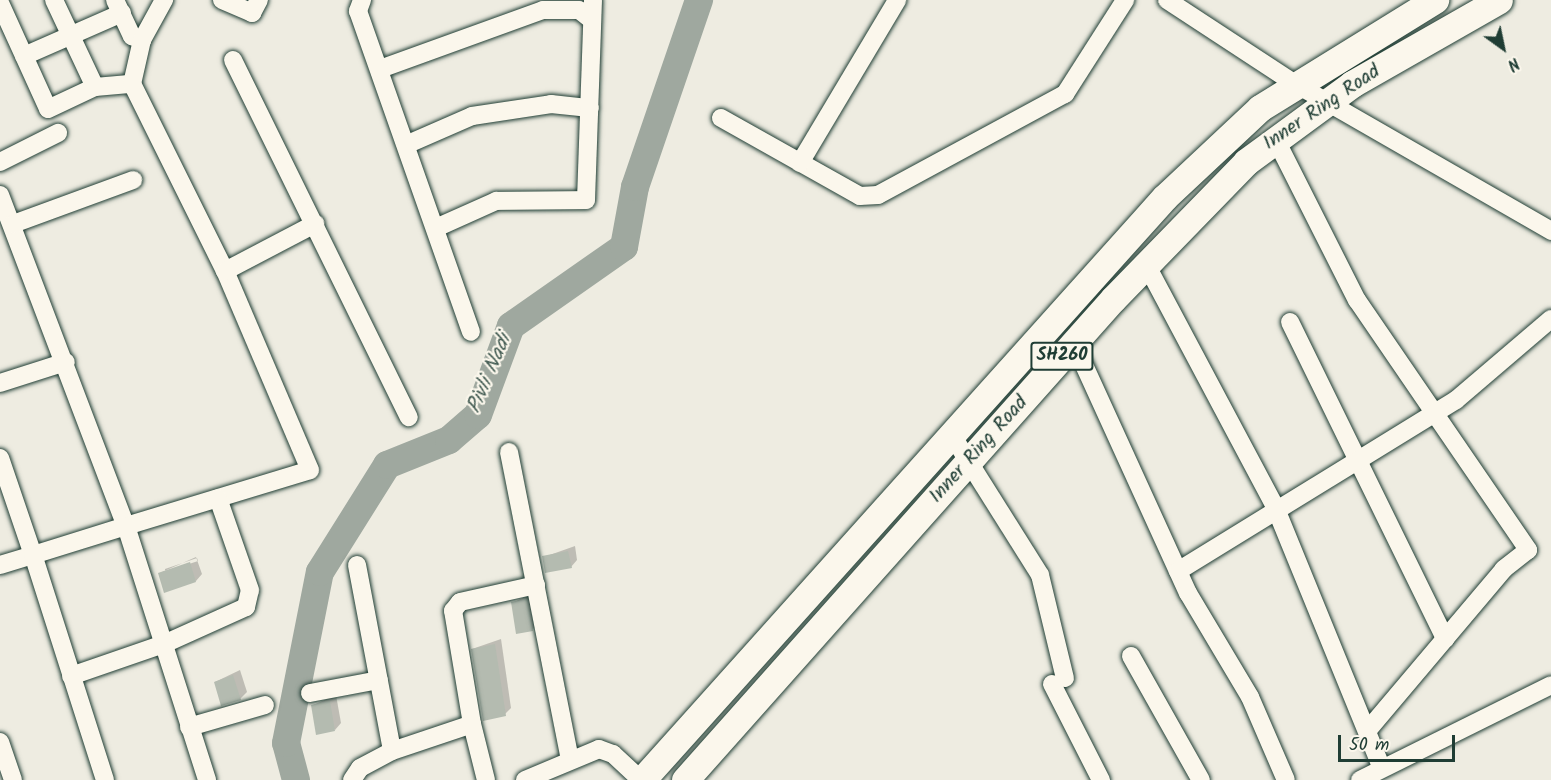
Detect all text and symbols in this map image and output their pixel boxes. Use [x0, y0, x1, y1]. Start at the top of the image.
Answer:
north arrow [1473, 18, 1533, 78]
text: N [1502, 50, 1524, 77]
street label: Inner Ring Road [1259, 60, 1385, 156]
water label: Pivli Nadi [462, 331, 518, 417]
road number: SH260 [1029, 341, 1095, 371]
street label: Inner Ring Road [925, 391, 1033, 509]
scale bar [1341, 723, 1458, 761]
text: 50 m [1349, 731, 1389, 760]

